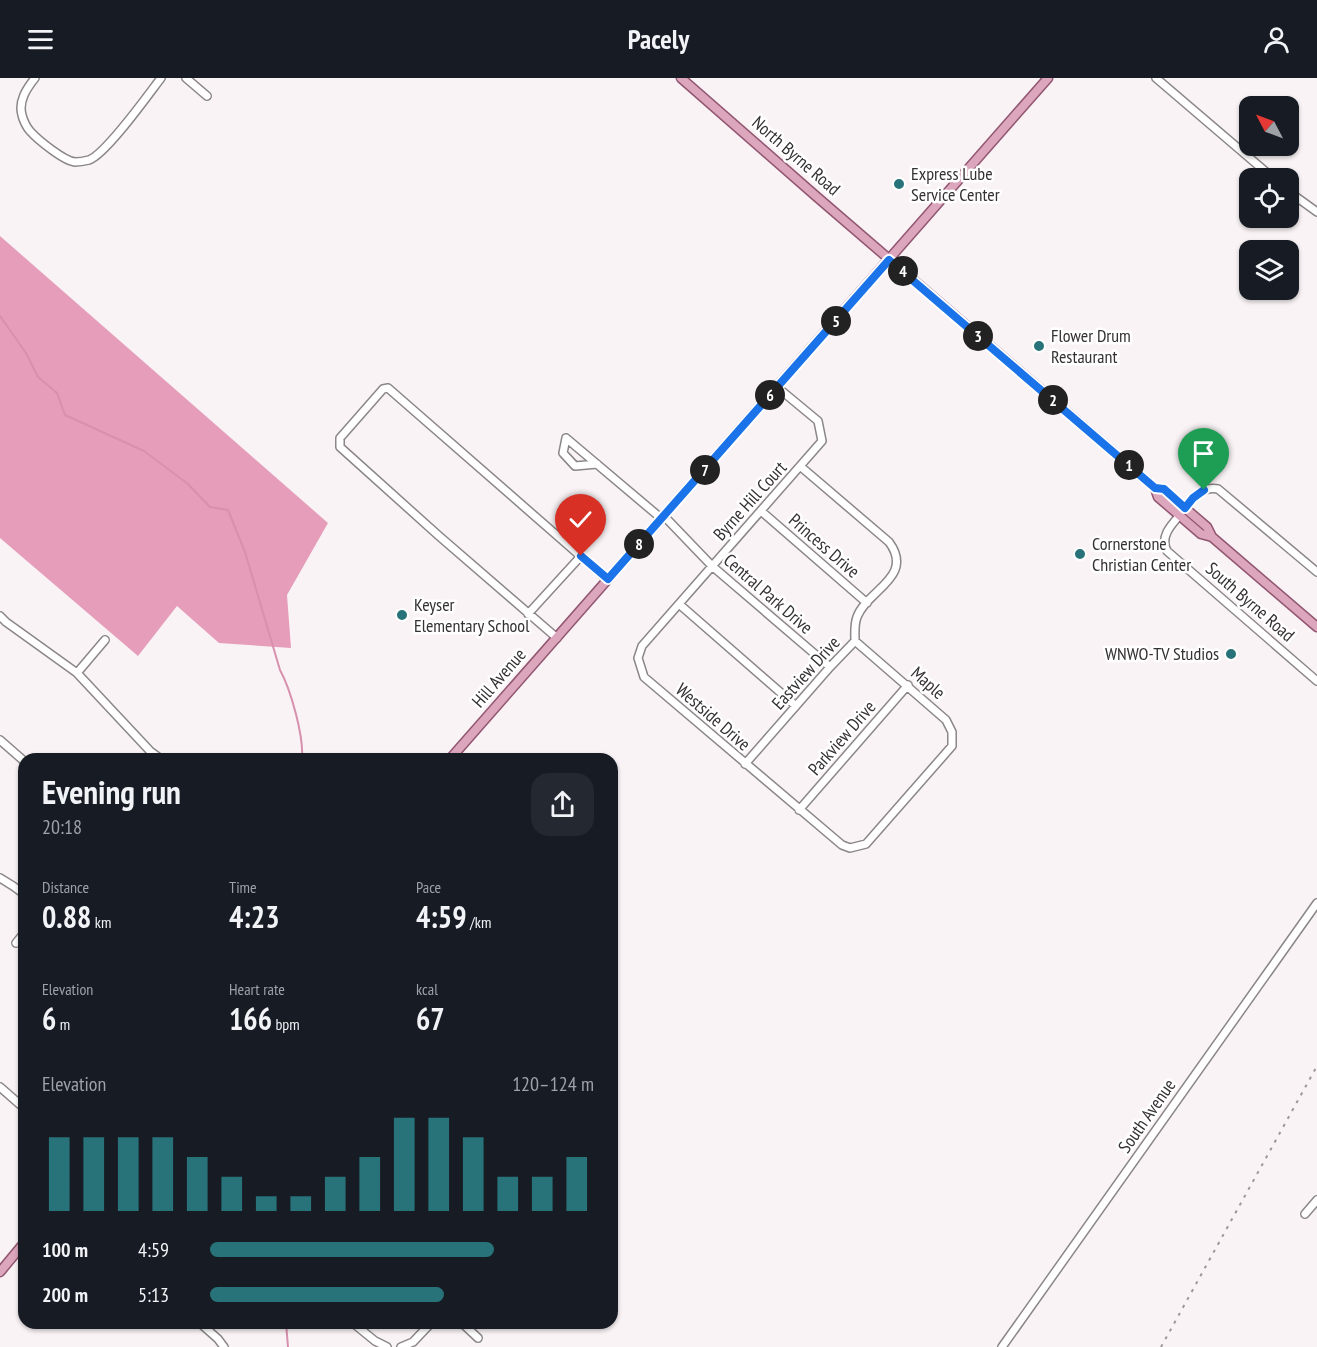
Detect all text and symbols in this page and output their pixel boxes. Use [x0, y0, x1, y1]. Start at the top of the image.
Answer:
text: Pacely [628, 22, 689, 56]
icon: menu [24, 23, 57, 56]
icon: person [1260, 23, 1293, 56]
north arrow [1239, 96, 1299, 156]
map controls [1239, 96, 1299, 300]
street label: North Byrne Road [747, 111, 845, 200]
place label: Express Lube Service Center [911, 162, 1000, 206]
button: locate [1239, 168, 1299, 228]
marker: Express Lube Service Center [892, 177, 906, 191]
button: layers [1239, 240, 1299, 300]
pin: 4 [888, 256, 918, 286]
text: 4 [899, 261, 907, 281]
pin: 5 [821, 306, 851, 336]
text: 5 [832, 311, 840, 331]
pin: 3 [963, 321, 993, 351]
place label: Flower Drum Restaurant [1051, 324, 1131, 368]
text: 3 [974, 326, 982, 346]
marker: Flower Drum Restaurant [1032, 339, 1046, 353]
pin: 6 [755, 380, 785, 410]
text: 6 [766, 385, 774, 405]
pin: 2 [1038, 385, 1068, 415]
text: 2 [1049, 390, 1057, 410]
pin [1178, 428, 1229, 490]
icon: arrive [1187, 437, 1220, 470]
pin: 1 [1114, 450, 1144, 480]
pin: 7 [690, 455, 720, 485]
text: 1 [1125, 455, 1133, 475]
street label: Byrne Hill Court [708, 456, 791, 545]
text: 7 [701, 460, 709, 480]
pin [555, 494, 606, 556]
icon: check [564, 503, 597, 536]
street label: Princess Drive [784, 509, 865, 583]
pin: 8 [624, 529, 654, 559]
place label: Cornerstone Christian Center [1092, 532, 1191, 576]
text: 8 [635, 534, 643, 554]
marker: Cornerstone Christian Center [1073, 547, 1087, 561]
street label: Central Park Drive [719, 549, 818, 639]
street label: South Byrne Road [1201, 557, 1299, 646]
place label: Keyser Elementary School [414, 593, 530, 637]
marker: Keyser Elementary School [395, 608, 409, 622]
street label: Eastview Drive [767, 631, 845, 714]
place label: WNWO-TV Studios [1105, 642, 1219, 665]
street label: Hill Avenue [467, 643, 531, 712]
marker: WNWO-TV Studios [1224, 647, 1238, 661]
street label: Maple [906, 661, 950, 704]
street label: Westside Drive [671, 678, 755, 755]
street label: Parkview Drive [803, 696, 880, 780]
text: Evening run [42, 770, 181, 813]
button: share [531, 773, 594, 836]
text: 20:18 [42, 814, 82, 840]
text: Distance [42, 877, 89, 897]
text: Time [229, 877, 257, 897]
text: Pace [416, 877, 441, 897]
text: 0.88 [42, 897, 91, 936]
text: 4:23 [229, 897, 280, 936]
text: 4:59 [416, 897, 467, 936]
text: km [91, 912, 111, 932]
text: /km [467, 912, 491, 932]
text: Elevation [42, 979, 93, 999]
text: Heart rate [229, 979, 285, 999]
text: kcal [416, 979, 438, 999]
text: 6 [42, 999, 56, 1038]
text: 166 [229, 999, 272, 1038]
text: 67 [416, 999, 445, 1038]
text: m [56, 1014, 70, 1034]
text: bpm [272, 1014, 300, 1034]
text: Elevation [42, 1071, 106, 1097]
text: 120–124 m [512, 1071, 594, 1097]
street label: South Avenue [1113, 1074, 1180, 1157]
text: 100 m [42, 1237, 88, 1263]
text: 4:59 [138, 1237, 169, 1263]
text: 200 m [42, 1282, 88, 1308]
text: 5:13 [138, 1282, 169, 1308]

